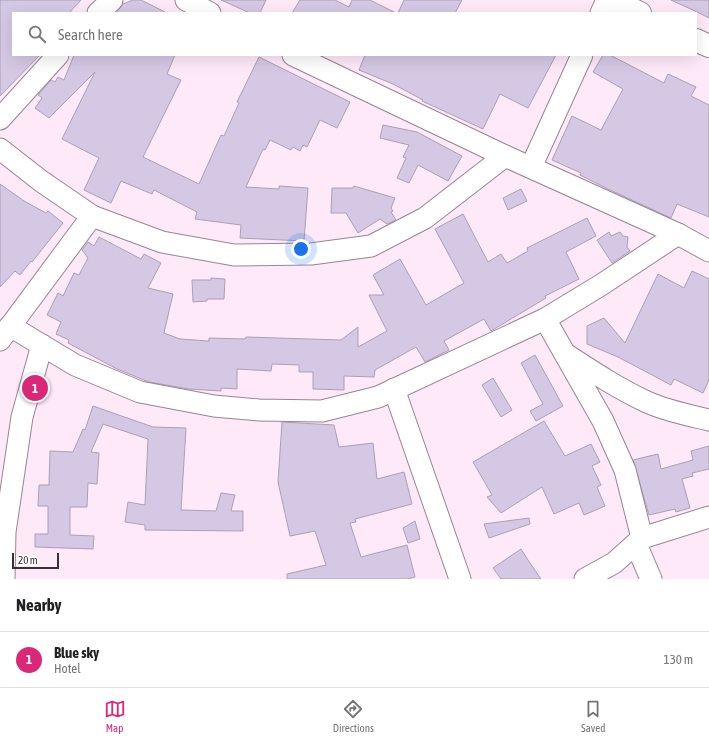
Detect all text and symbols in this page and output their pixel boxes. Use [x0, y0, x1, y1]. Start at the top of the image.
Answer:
search box [12, 12, 697, 56]
icon: search [26, 23, 48, 45]
text: Search here [58, 26, 123, 43]
your location [291, 239, 311, 259]
pin: 1 [22, 373, 48, 403]
scale bar [12, 551, 59, 570]
text: 20 m [18, 554, 38, 566]
text: Nearby [16, 595, 62, 615]
text: Blue sky [54, 644, 99, 661]
text: 1 [26, 652, 32, 667]
text: 130 m [664, 652, 693, 667]
text: Hotel [54, 661, 81, 676]
tab: Map [104, 698, 126, 734]
tab: Directions [333, 698, 374, 734]
tab: Saved [581, 698, 605, 734]

